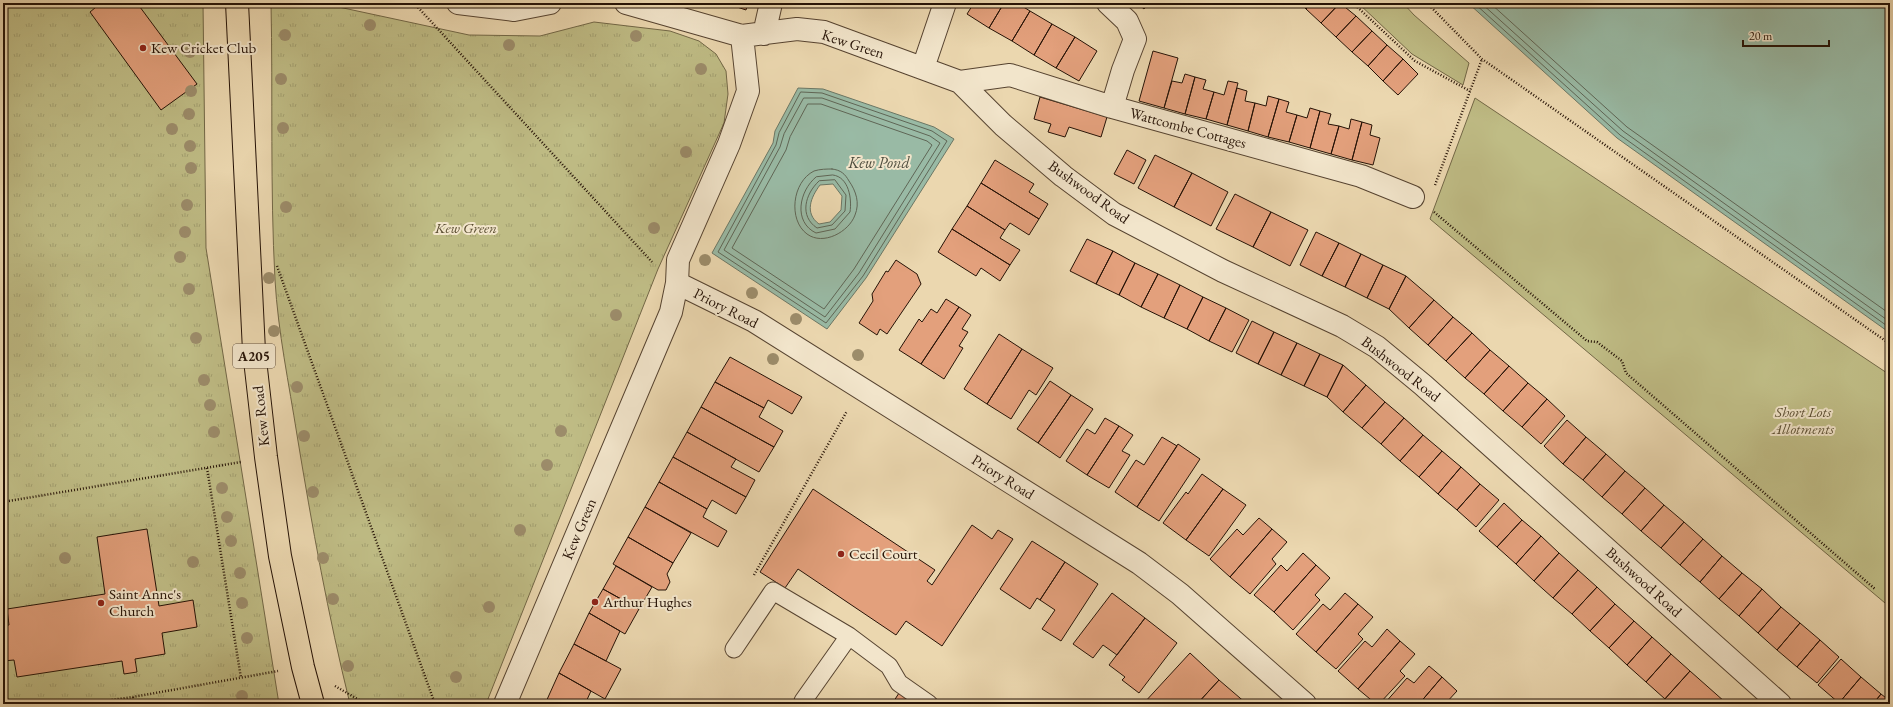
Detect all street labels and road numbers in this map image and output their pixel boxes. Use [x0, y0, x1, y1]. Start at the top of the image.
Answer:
street label: Kew Green [819, 24, 887, 63]
street label: Wattcombe Cottages [1128, 103, 1249, 152]
street label: Bushwood Road [1045, 156, 1134, 228]
street label: Priory Road [691, 283, 762, 332]
street label: Bushwood Road [1358, 332, 1445, 406]
road number: A205 [233, 344, 275, 368]
street label: Kew Road [248, 384, 273, 447]
street label: Priory Road [968, 450, 1038, 503]
street label: Kew Green [557, 495, 600, 562]
street label: Bushwood Road [1602, 543, 1687, 621]

